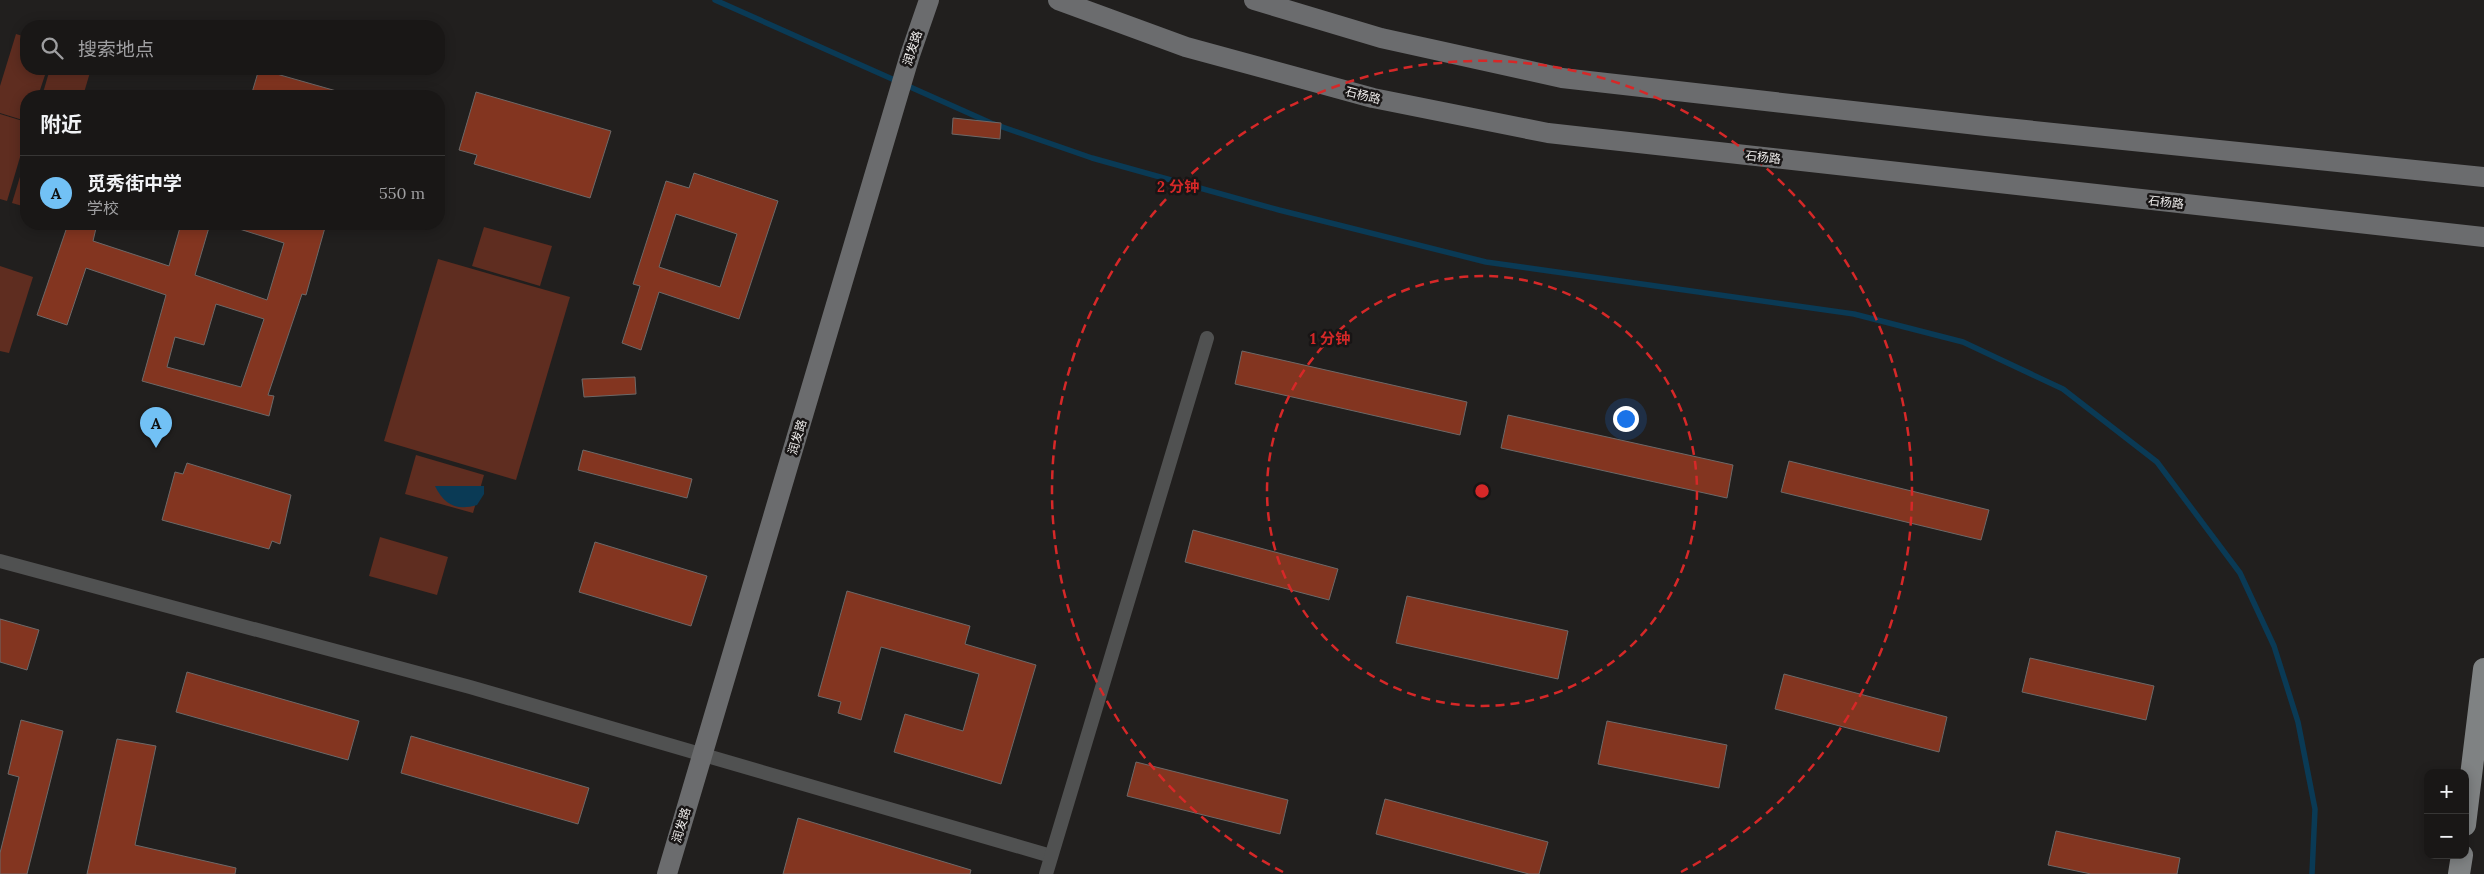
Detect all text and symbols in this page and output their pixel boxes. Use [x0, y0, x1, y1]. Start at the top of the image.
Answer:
search box [20, 20, 445, 75]
street label: 润发路 [899, 29, 925, 67]
icon: search [38, 34, 66, 62]
text: 搜索地点 [78, 37, 154, 61]
street label: 石杨路 [1344, 83, 1382, 107]
text: 附近 [40, 111, 82, 138]
street label: 石杨路 [1744, 148, 1782, 166]
text: 觅秀街中学 [87, 171, 182, 195]
text: 2 分钟 [1157, 177, 1199, 196]
text: A [51, 183, 61, 203]
text: 550 m [379, 183, 425, 203]
street label: 石杨路 [2147, 193, 2185, 211]
text: 学校 [87, 198, 119, 218]
text: 1 分钟 [1310, 329, 1350, 348]
your location [1613, 406, 1639, 432]
pin: A [140, 407, 172, 448]
street label: 润发路 [785, 418, 809, 456]
centre of rings [1473, 482, 1491, 500]
map controls [2424, 769, 2469, 859]
button: + [2424, 769, 2469, 814]
street label: 润发路 [669, 806, 693, 844]
button: − [2424, 814, 2469, 859]

